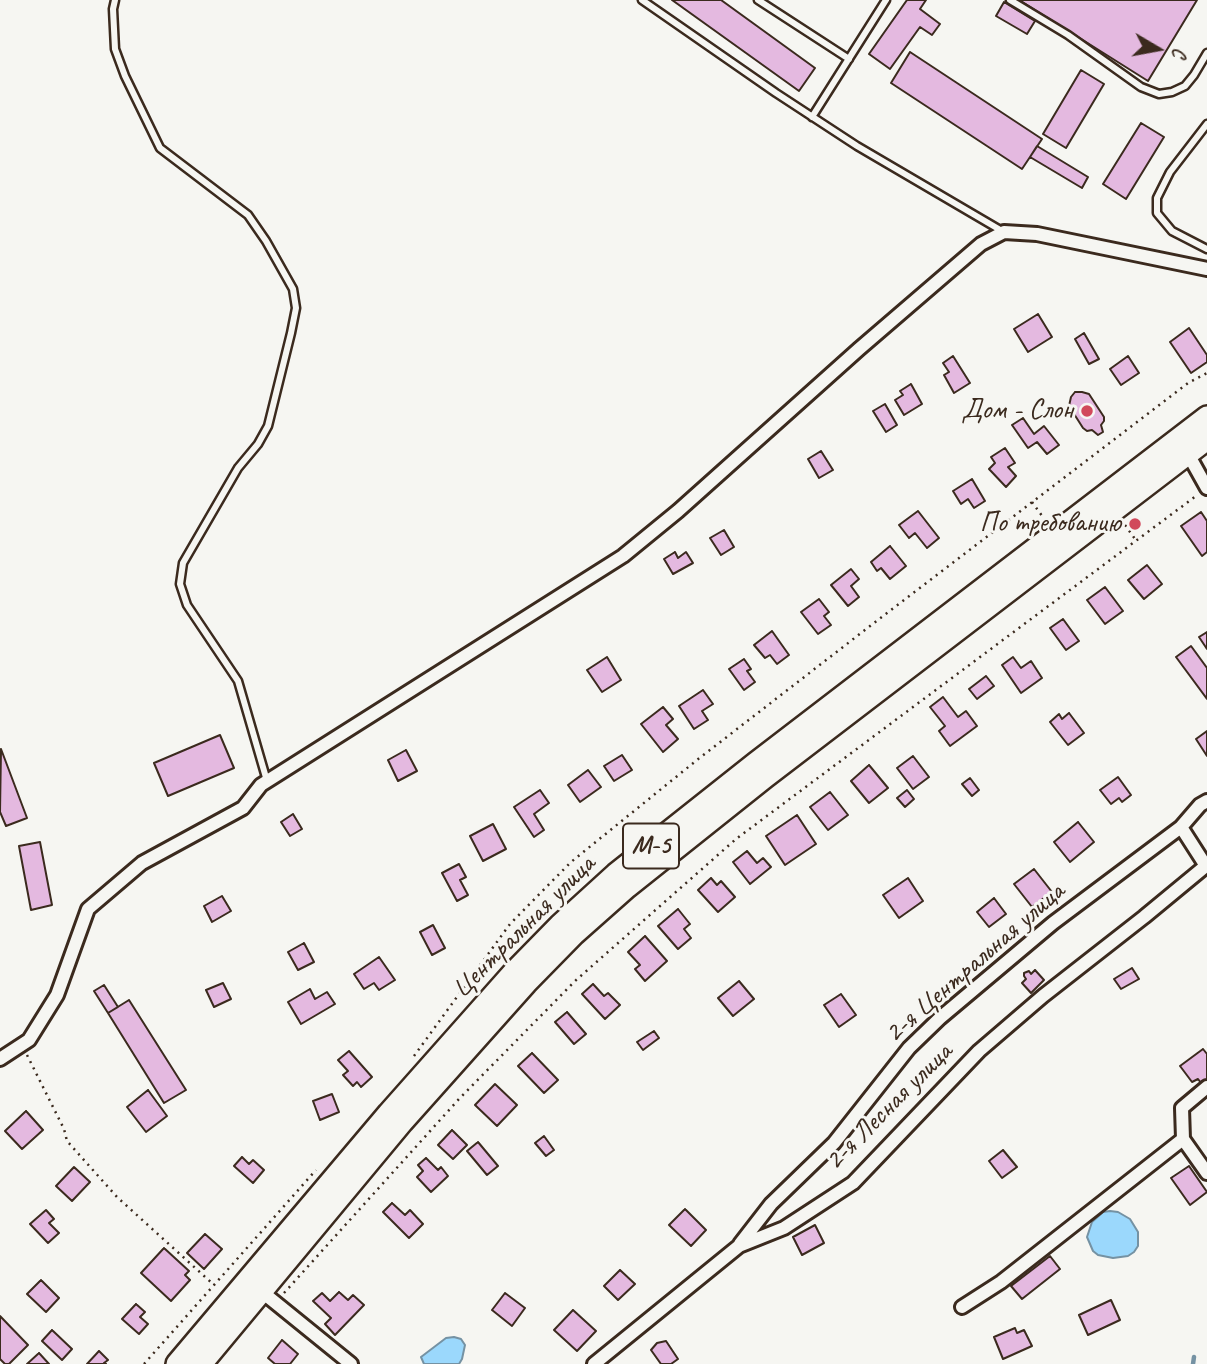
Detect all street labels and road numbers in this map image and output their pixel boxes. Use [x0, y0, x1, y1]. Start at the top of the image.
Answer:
road number: М-5 [623, 824, 679, 868]
street label: Центральная улица [445, 848, 603, 1006]
street label: 2-я Центральная улица [878, 876, 1072, 1050]
street label: 2-я Лесная улица [818, 1036, 960, 1178]

